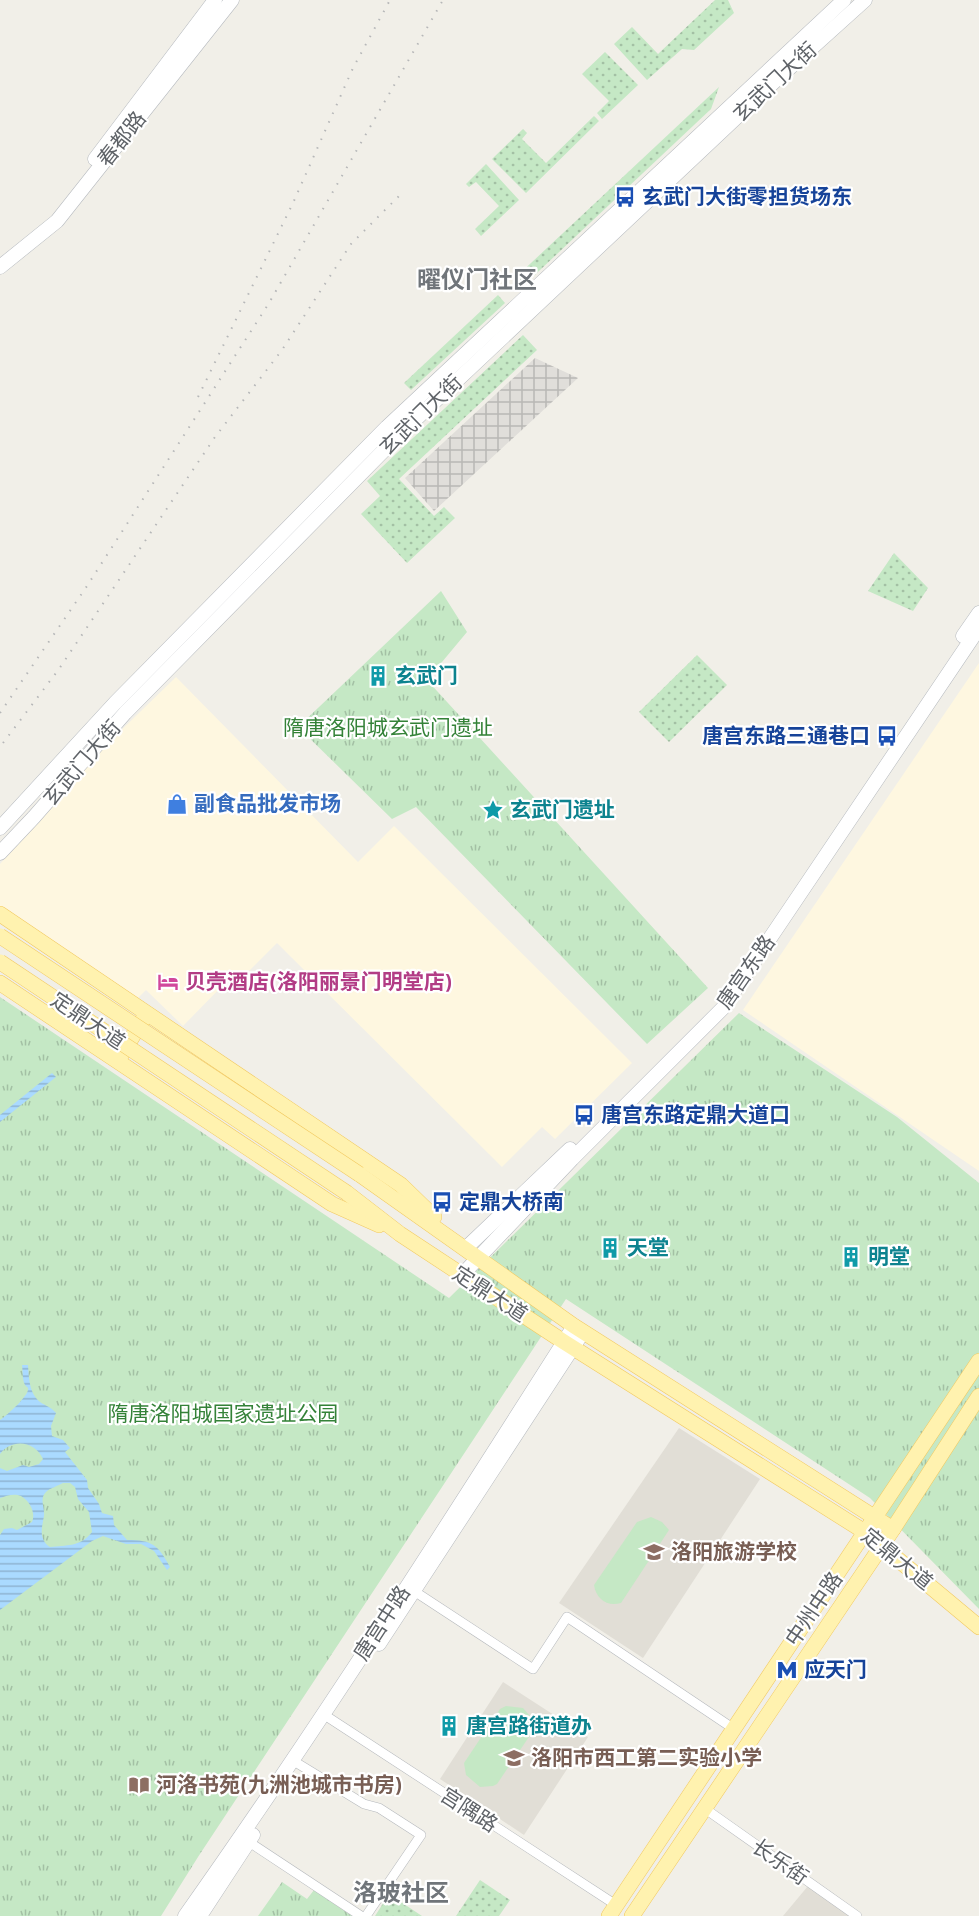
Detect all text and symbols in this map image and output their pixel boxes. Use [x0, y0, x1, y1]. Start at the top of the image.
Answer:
street label: 玄武门大街 [728, 37, 824, 129]
street label: 春都路 [93, 107, 153, 173]
bus stop icon: 玄武门大街零担货场东 [613, 185, 637, 209]
place label: 玄武门大街零担货场东 [642, 185, 852, 212]
district label: 曜仪门社区 [417, 267, 537, 297]
street label: 玄武门大街 [375, 370, 469, 462]
building icon: 玄武门 [366, 664, 390, 688]
place label: 玄武门 [395, 664, 458, 691]
street label: 玄武门大街 [39, 716, 128, 812]
park label: 隋唐洛阳城玄武门遗址 [283, 716, 493, 743]
place label: 唐宫东路三通巷口 [702, 724, 870, 751]
bus stop icon: 唐宫东路三通巷口 [875, 724, 899, 748]
shop icon: 副食品批发市场 [165, 792, 189, 816]
place label: 副食品批发市场 [194, 792, 341, 819]
place icon: 玄武门遗址 [481, 798, 505, 822]
place label: 玄武门遗址 [510, 798, 615, 825]
street label: 唐宫东路 [712, 931, 782, 1015]
hotel icon: 贝壳酒店(洛阳丽景门明堂店) [156, 970, 180, 994]
place label: 贝壳酒店(洛阳丽景门明堂店) [185, 970, 453, 997]
street label: 定鼎大道 [45, 988, 130, 1057]
bus stop icon: 唐宫东路定鼎大道口 [572, 1103, 596, 1127]
place label: 唐宫东路定鼎大道口 [601, 1103, 790, 1130]
bus stop icon: 定鼎大桥南 [430, 1190, 454, 1214]
place label: 定鼎大桥南 [459, 1190, 564, 1217]
building icon: 天堂 [598, 1236, 622, 1260]
place label: 天堂 [627, 1236, 669, 1263]
building icon: 明堂 [839, 1245, 863, 1269]
place label: 明堂 [868, 1245, 910, 1272]
street label: 定鼎大道 [447, 1261, 532, 1329]
park label: 隋唐洛阳城国家遗址公园 [108, 1402, 339, 1429]
street label: 定鼎大道 [855, 1523, 937, 1597]
school or university icon: 洛阳旅游学校 [642, 1540, 666, 1564]
place label: 洛阳旅游学校 [671, 1540, 797, 1567]
street label: 中州中路 [781, 1567, 850, 1652]
street label: 唐宫中路 [349, 1581, 417, 1666]
metro station icon: 应天门 [775, 1658, 799, 1682]
place label: 应天门 [804, 1658, 867, 1685]
building icon: 唐宫路街道办 [437, 1714, 461, 1738]
place label: 唐宫路街道办 [466, 1714, 592, 1741]
school or university icon: 洛阳市西工第二实验小学 [502, 1746, 526, 1770]
place label: 洛阳市西工第二实验小学 [531, 1746, 762, 1773]
library icon: 河洛书苑(九洲池城市书房) [127, 1773, 151, 1797]
place label: 河洛书苑(九洲池城市书房) [156, 1773, 403, 1800]
street label: 宫隅路 [434, 1783, 502, 1840]
street label: 长乐街 [746, 1834, 813, 1892]
district label: 洛玻社区 [353, 1880, 449, 1910]

